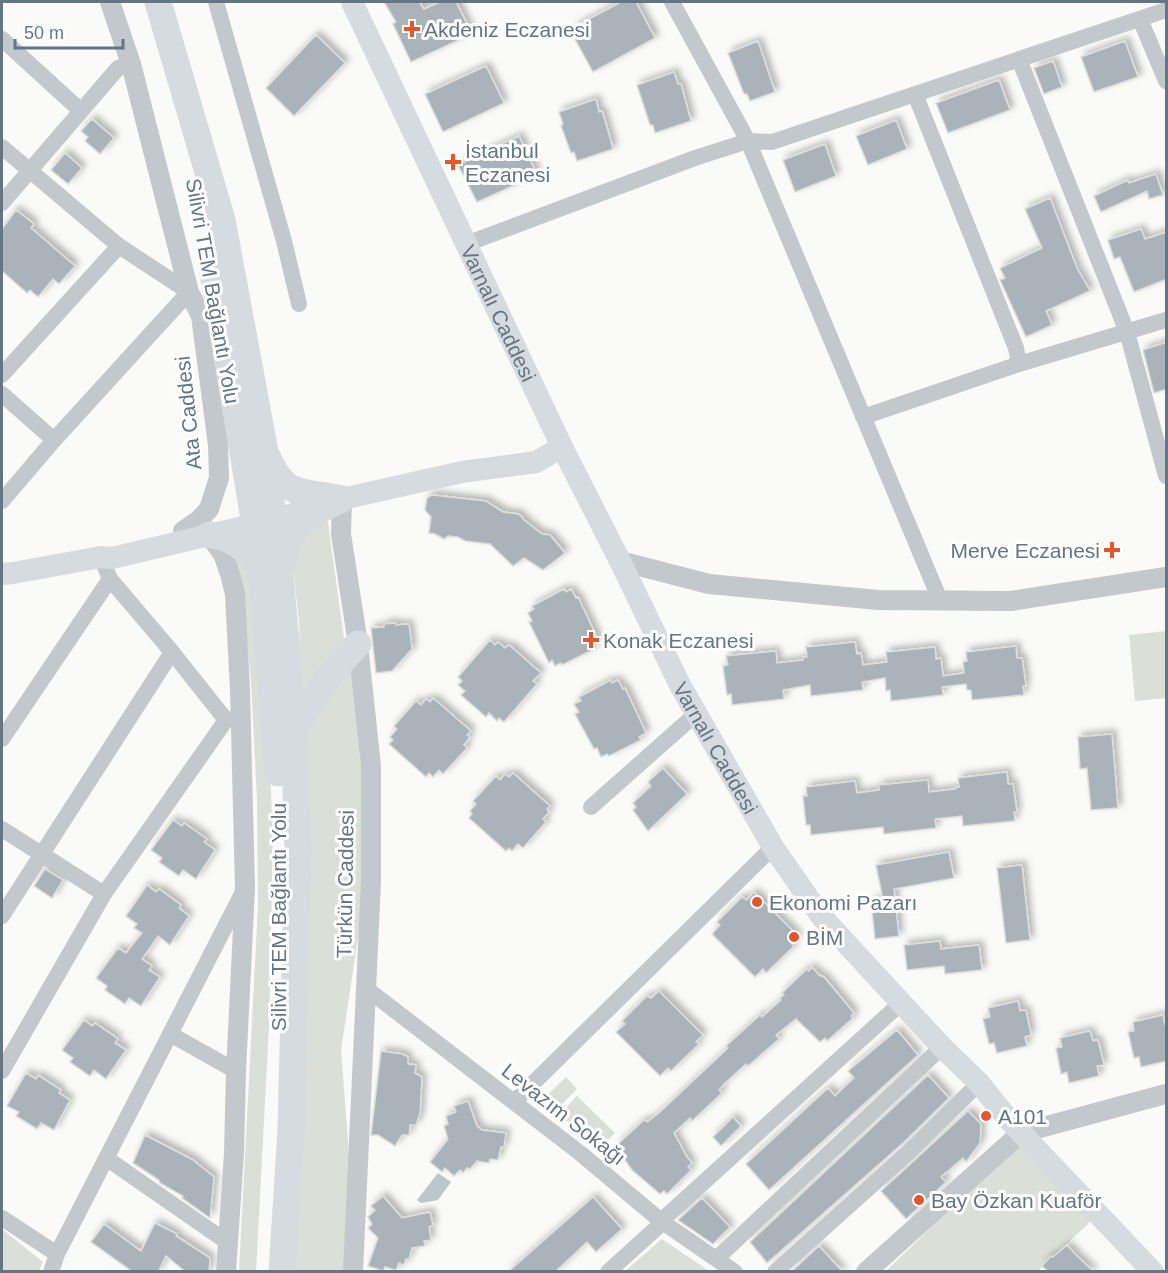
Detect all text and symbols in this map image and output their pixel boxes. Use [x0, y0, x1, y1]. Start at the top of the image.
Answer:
scale bar [15, 12, 123, 50]
place label: Akdeniz Eczanesi [424, 18, 590, 41]
marker: Akdeniz Eczanesi [405, 22, 419, 36]
text: 50 m [24, 23, 64, 43]
place label: İstanbul Eczanesi [465, 139, 550, 186]
marker: İstanbul Eczanesi [446, 155, 460, 169]
street label: Silivri TEM Bağlantı Yolu [182, 177, 244, 405]
street label: Varnalı Caddesi [457, 241, 541, 385]
street label: Ata Caddesi [171, 355, 205, 471]
place label: Merve Eczanesi [951, 539, 1100, 562]
marker: Merve Eczanesi [1105, 543, 1119, 557]
place label: Konak Eczanesi [603, 629, 754, 652]
marker: Konak Eczanesi [584, 633, 598, 647]
street label: Varnalı Caddesi [669, 678, 763, 818]
street label: Silivri TEM Bağlantı Yolu [267, 803, 290, 1031]
street label: Türkün Caddesi [332, 810, 358, 958]
place label: Ekonomi Pazarı [769, 891, 917, 914]
marker: Ekonomi Pazarı [750, 895, 764, 909]
place label: BİM [806, 926, 843, 949]
marker: BİM [787, 930, 801, 944]
street label: Levazım Sokağı [498, 1059, 630, 1169]
place label: A101 [998, 1105, 1047, 1128]
marker: A101 [979, 1109, 993, 1123]
place label: Bay Özkan Kuaför [931, 1189, 1101, 1212]
marker: Bay Özkan Kuaför [912, 1193, 926, 1207]

